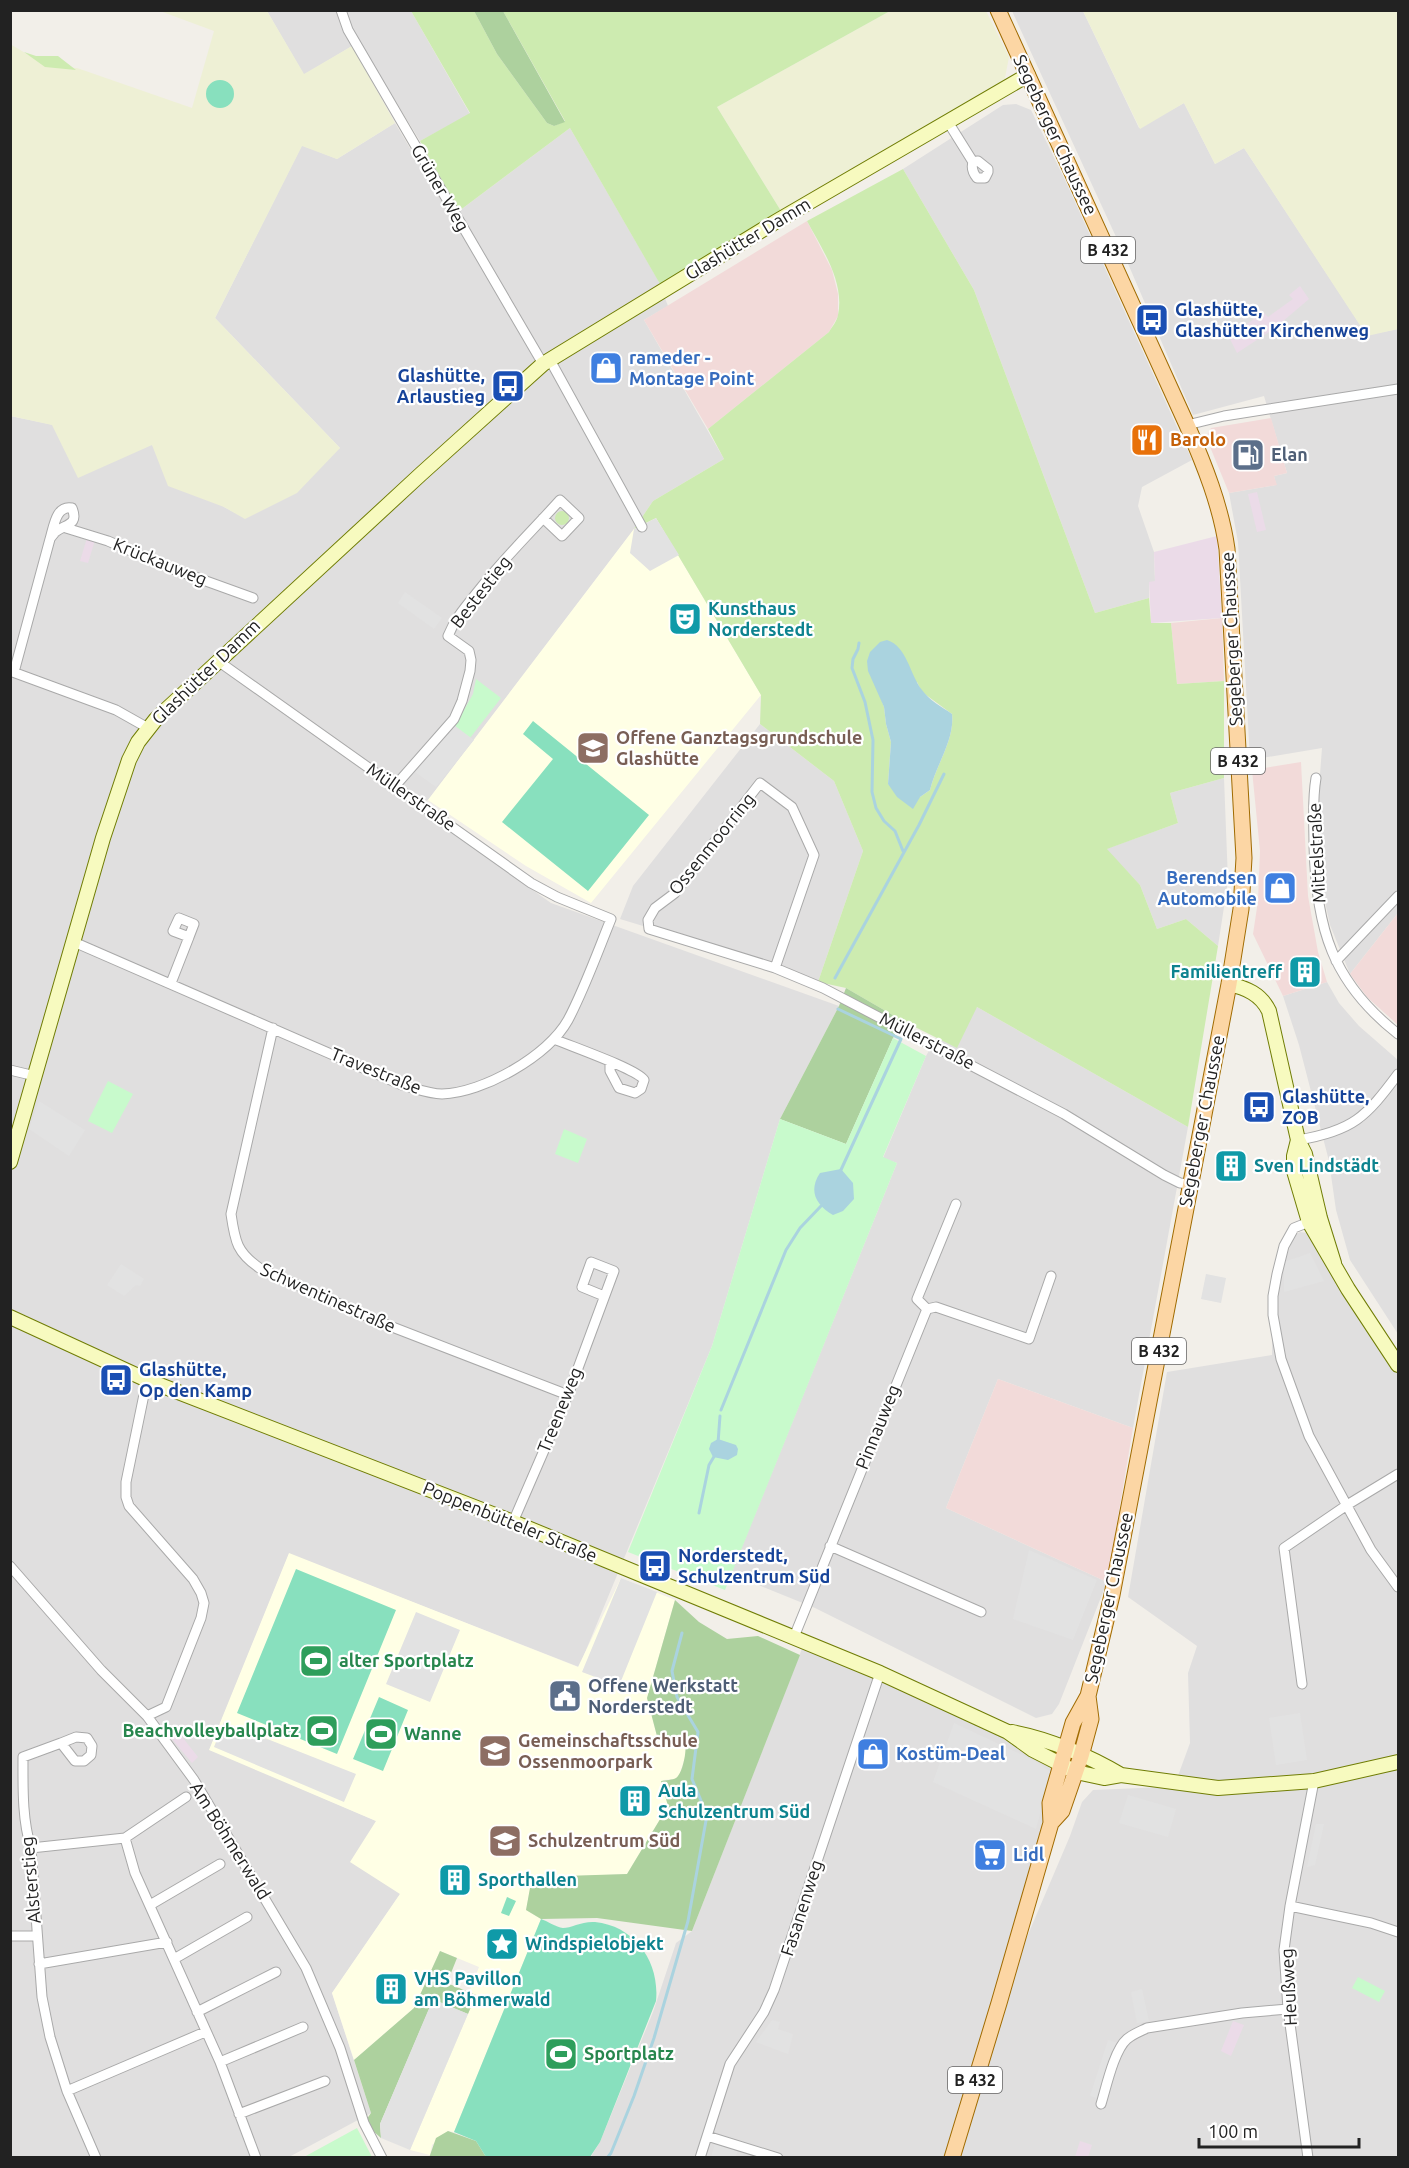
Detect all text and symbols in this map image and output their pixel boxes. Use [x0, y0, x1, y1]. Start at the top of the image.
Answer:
street label: Segeberger Chaussee [1010, 51, 1102, 218]
street label: Grüner Weg [408, 141, 474, 234]
street label: Glashütter Damm [681, 193, 814, 283]
road number: B 432 [1081, 237, 1135, 263]
place label: Glashütte, Glashütter Kirchenweg [1175, 299, 1369, 340]
bus stop icon: Glashütte, Glashütter Kirchenweg [1134, 302, 1170, 338]
place label: rameder - Montage Point [629, 347, 754, 388]
shop icon: rameder - Montage Point [588, 350, 624, 386]
place label: Glashütte, Arlaustieg [397, 365, 485, 406]
bus stop icon: Glashütte, Arlaustieg [490, 368, 526, 404]
restaurant icon: Barolo [1129, 422, 1165, 458]
place label: Barolo [1170, 429, 1226, 449]
fuel station icon: Elan [1230, 437, 1266, 473]
place label: Elan [1271, 444, 1308, 464]
street label: Krückauweg [111, 533, 210, 589]
street label: Bestestieg [446, 551, 514, 631]
street label: Segeberger Chaussee [1216, 551, 1246, 727]
place label: Kunsthaus Norderstedt [708, 598, 813, 639]
theatre icon: Kunsthaus Norderstedt [667, 601, 703, 637]
street label: Glashütter Damm [147, 615, 263, 728]
place label: Offene Ganztagsgrundschule Glashütte [616, 727, 862, 768]
school or university icon: Offene Ganztagsgrundschule Glashütte [575, 730, 611, 766]
road number: B 432 [1211, 748, 1265, 774]
street label: Müllerstraße [363, 758, 460, 834]
street label: Ossenmoorring [664, 788, 758, 898]
street label: Mittelstraße [1303, 802, 1329, 904]
place label: Berendsen Automobile [1158, 867, 1257, 908]
shop icon: Berendsen Automobile [1262, 870, 1298, 906]
building icon: Familientreff [1287, 954, 1323, 990]
place label: Familientreff [1171, 961, 1282, 981]
street label: Müllerstraße [877, 1008, 978, 1073]
street label: Segeberger Chaussee [1175, 1033, 1227, 1208]
street label: Travestraße [328, 1043, 425, 1097]
place label: Glashütte, ZOB [1282, 1086, 1369, 1127]
bus stop icon: Glashütte, ZOB [1241, 1089, 1277, 1125]
building icon: Sven Lindstädt [1213, 1148, 1249, 1184]
place label: Sven Lindstädt [1254, 1155, 1379, 1175]
street label: Schwentinestraße [258, 1258, 399, 1336]
road number: B 432 [1132, 1338, 1186, 1364]
place label: Glashütte, Op den Kamp [139, 1359, 252, 1400]
bus stop icon: Glashütte, Op den Kamp [98, 1362, 134, 1398]
street label: Treeneweg [533, 1364, 585, 1455]
street label: Pinnauweg [851, 1381, 903, 1472]
street label: Poppenbütteler Straße [420, 1477, 600, 1565]
street label: Segeberger Chaussee [1080, 1510, 1136, 1685]
place label: Norderstedt, Schulzentrum Süd [678, 1545, 830, 1586]
bus stop icon: Norderstedt, Schulzentrum Süd [637, 1548, 673, 1584]
sports icon: alter Sportplatz [298, 1643, 334, 1679]
place label: alter Sportplatz [339, 1650, 474, 1670]
place label: Offene Werkstatt Norderstedt [588, 1675, 738, 1716]
public building icon: Offene Werkstatt Norderstedt [547, 1678, 583, 1714]
sports icon: Beachvolleyballplatz [304, 1713, 340, 1749]
sports icon: Wanne [363, 1716, 399, 1752]
place label: Beachvolleyballplatz [122, 1720, 299, 1740]
place label: Wanne [404, 1723, 462, 1743]
place label: Gemeinschaftsschule Ossenmoorpark [518, 1730, 698, 1771]
school or university icon: Gemeinschaftsschule Ossenmoorpark [477, 1733, 513, 1769]
shop icon: Kostüm-Deal [855, 1736, 891, 1772]
place label: Kostüm-Deal [896, 1743, 1006, 1763]
street label: Am Böhmerwald [187, 1778, 275, 1903]
place label: Aula Schulzentrum Süd [658, 1780, 810, 1821]
building icon: Aula Schulzentrum Süd [617, 1783, 653, 1819]
school or university icon: Schulzentrum Süd [487, 1823, 523, 1859]
place label: Schulzentrum Süd [528, 1830, 680, 1850]
street label: Alsterstieg [16, 1836, 44, 1925]
supermarket icon: Lidl [972, 1837, 1008, 1873]
place label: Lidl [1013, 1844, 1045, 1864]
street label: Fasanenweg [776, 1857, 826, 1958]
building icon: Sporthallen [437, 1862, 473, 1898]
place label: Sporthallen [478, 1869, 577, 1889]
place icon: Windspielobjekt [484, 1926, 520, 1962]
place label: Windspielobjekt [525, 1933, 664, 1953]
street label: Heußweg [1276, 1948, 1300, 2026]
place label: VHS Pavillon am Böhmerwald [414, 1968, 551, 2009]
building icon: VHS Pavillon am Böhmerwald [373, 1971, 409, 2007]
sports icon: Sportplatz [543, 2036, 579, 2072]
place label: Sportplatz [584, 2043, 674, 2063]
road number: B 432 [948, 2067, 1002, 2093]
scale bar [1199, 2111, 1360, 2149]
text: 100 m [1208, 2121, 1258, 2141]

